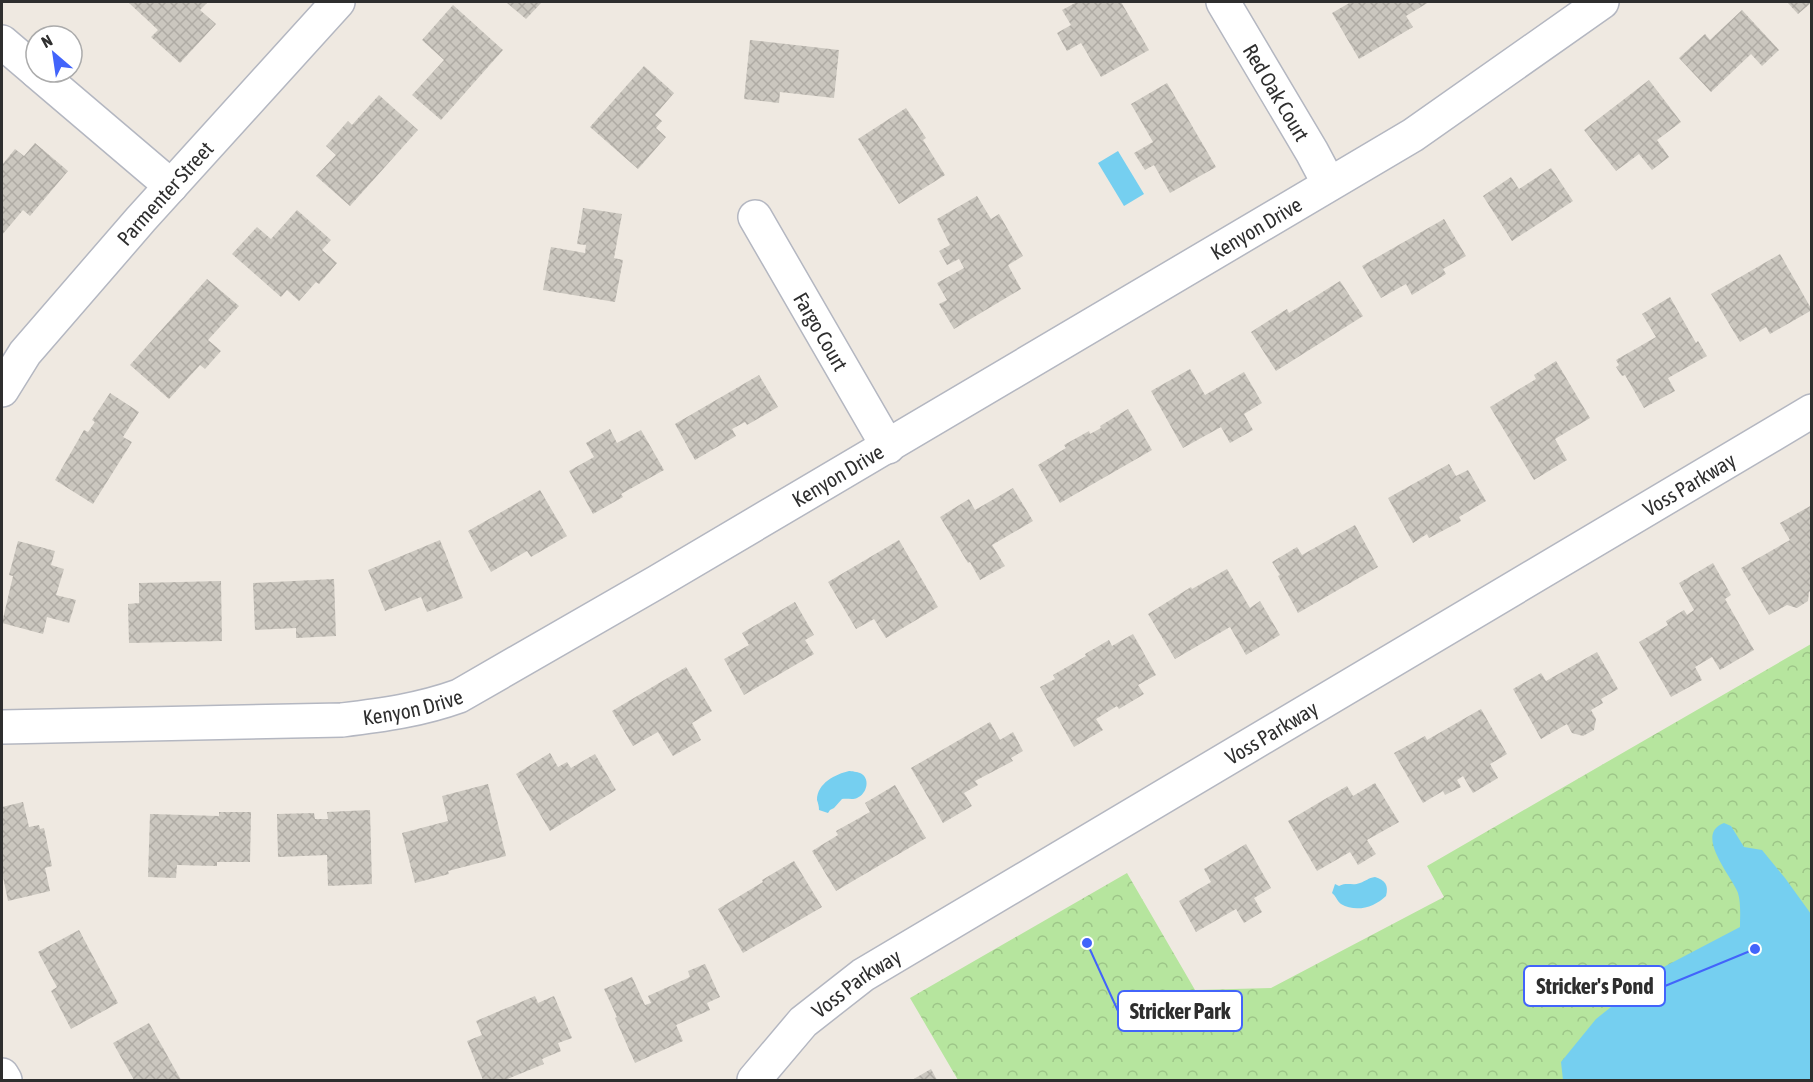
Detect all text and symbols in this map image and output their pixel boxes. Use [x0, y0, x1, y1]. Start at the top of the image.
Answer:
north arrow [24, 24, 84, 84]
text: N [38, 31, 55, 51]
street label: Red Oak Court [1239, 40, 1315, 145]
street label: Parmenter Street [112, 136, 218, 250]
street label: Kenyon Drive [1206, 192, 1306, 264]
street label: Fargo Court [789, 288, 853, 375]
street label: Kenyon Drive [788, 439, 887, 511]
street label: Voss Parkway [1639, 447, 1740, 521]
street label: Kenyon Drive [361, 684, 466, 729]
street label: Voss Parkway [1221, 696, 1322, 769]
street label: Voss Parkway [807, 943, 905, 1022]
callout: Stricker's Pond [1524, 966, 1665, 1006]
text: Stricker's Pond [1536, 973, 1654, 999]
callout: Stricker Park [1118, 991, 1242, 1031]
text: Stricker Park [1130, 998, 1231, 1024]

